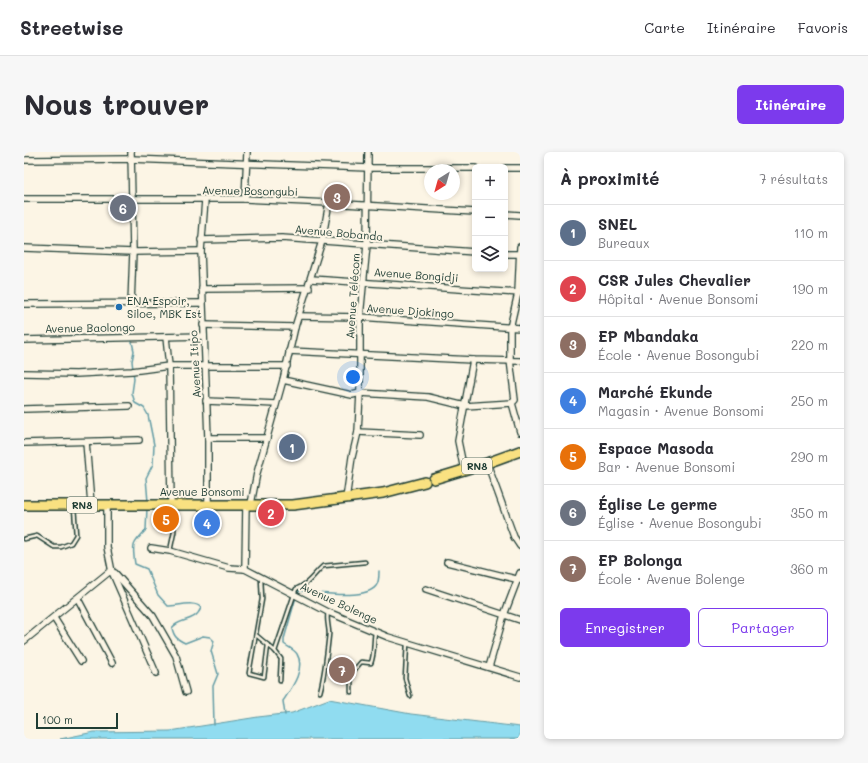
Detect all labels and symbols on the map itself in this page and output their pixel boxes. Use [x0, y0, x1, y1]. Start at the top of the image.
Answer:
north arrow [424, 164, 460, 200]
street label: Avenue Bosongubi [202, 182, 298, 199]
pin: 3 [324, 182, 350, 212]
pin: 6 [110, 193, 136, 223]
street label: Avenue Bobanda [294, 221, 384, 244]
street label: Avenue Télécom [342, 253, 363, 339]
street label: Avenue Bongidji [373, 264, 459, 285]
place label: ENA Espoir, Siloe, MBK Est [127, 293, 202, 321]
street label: Avenue Djokingo [366, 300, 455, 321]
marker: ENA Espoir, Siloe, MBK Est [114, 302, 124, 312]
street label: Avenue Baolongo [45, 319, 136, 336]
street label: Avenue Itipo [185, 329, 204, 398]
your location [343, 367, 363, 387]
pin: 1 [279, 432, 305, 462]
road number: RN8 [462, 458, 492, 474]
street label: Avenue Bonsomi [159, 484, 245, 499]
road number: RN8 [67, 497, 97, 513]
pin: 2 [258, 498, 284, 528]
pin: 5 [153, 504, 179, 534]
pin: 4 [194, 508, 220, 538]
street label: Avenue Bolenge [298, 578, 381, 627]
pin: 7 [329, 655, 355, 685]
scale bar [36, 711, 118, 730]

